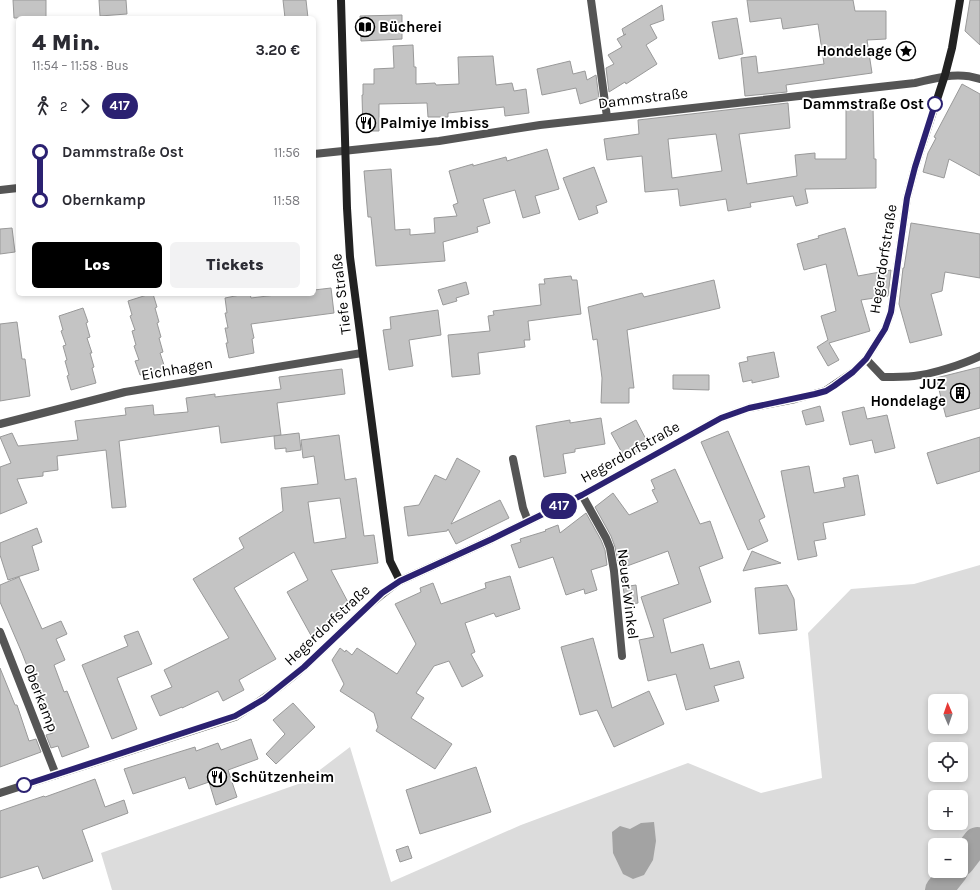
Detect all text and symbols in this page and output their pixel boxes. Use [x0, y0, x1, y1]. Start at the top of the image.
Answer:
library icon: Bücherei [354, 16, 376, 38]
place label: Bücherei [379, 18, 442, 36]
text: 4 Min. [32, 30, 99, 56]
place icon: Hondelage [895, 40, 917, 62]
text: 3.20 € [256, 41, 300, 59]
place label: Hondelage [816, 42, 892, 60]
text: 11:54 – 11:58 · Bus [32, 58, 129, 73]
street label: Dammstraße [597, 84, 689, 112]
icon: walk [32, 95, 54, 117]
icon: forward [74, 95, 96, 117]
place label: Dammstraße Ost [802, 95, 924, 113]
marker: Dammstraße Ost [927, 96, 943, 112]
text: 417 [110, 97, 130, 114]
text: 2 [60, 99, 68, 114]
restaurant icon: Palmiye Imbiss [355, 112, 377, 134]
place label: Palmiye Imbiss [380, 114, 489, 132]
text: Dammstraße Ost [62, 143, 184, 161]
text: 11:56 [274, 145, 300, 160]
text: Obernkamp [62, 191, 146, 209]
text: 11:58 [273, 193, 300, 208]
street label: Hegerdorfstraße [865, 203, 901, 315]
button: Los [32, 242, 162, 288]
button: Tickets [170, 242, 300, 288]
street label: Tiefe Straße [327, 253, 355, 335]
street label: Eichhagen [140, 354, 214, 384]
place label: JUZ Hondelage [870, 375, 946, 410]
building icon: JUZ Hondelage [949, 382, 971, 404]
street label: Hegerdorfstraße [577, 417, 683, 487]
line badge: 417 [536, 493, 582, 519]
text: 417 [549, 497, 569, 514]
street label: Neuer Winkel [614, 548, 642, 640]
street label: Hegerdorfstraße [280, 581, 374, 669]
street label: Oberkamp [20, 662, 62, 734]
north arrow [928, 694, 968, 734]
map controls [928, 694, 968, 878]
button: locate [928, 742, 968, 782]
restaurant icon: Schützenheim [206, 766, 228, 788]
place label: Schützenheim [231, 768, 334, 786]
unlabelled marker [16, 777, 32, 793]
button: + [928, 790, 968, 830]
button: − [928, 838, 968, 878]

